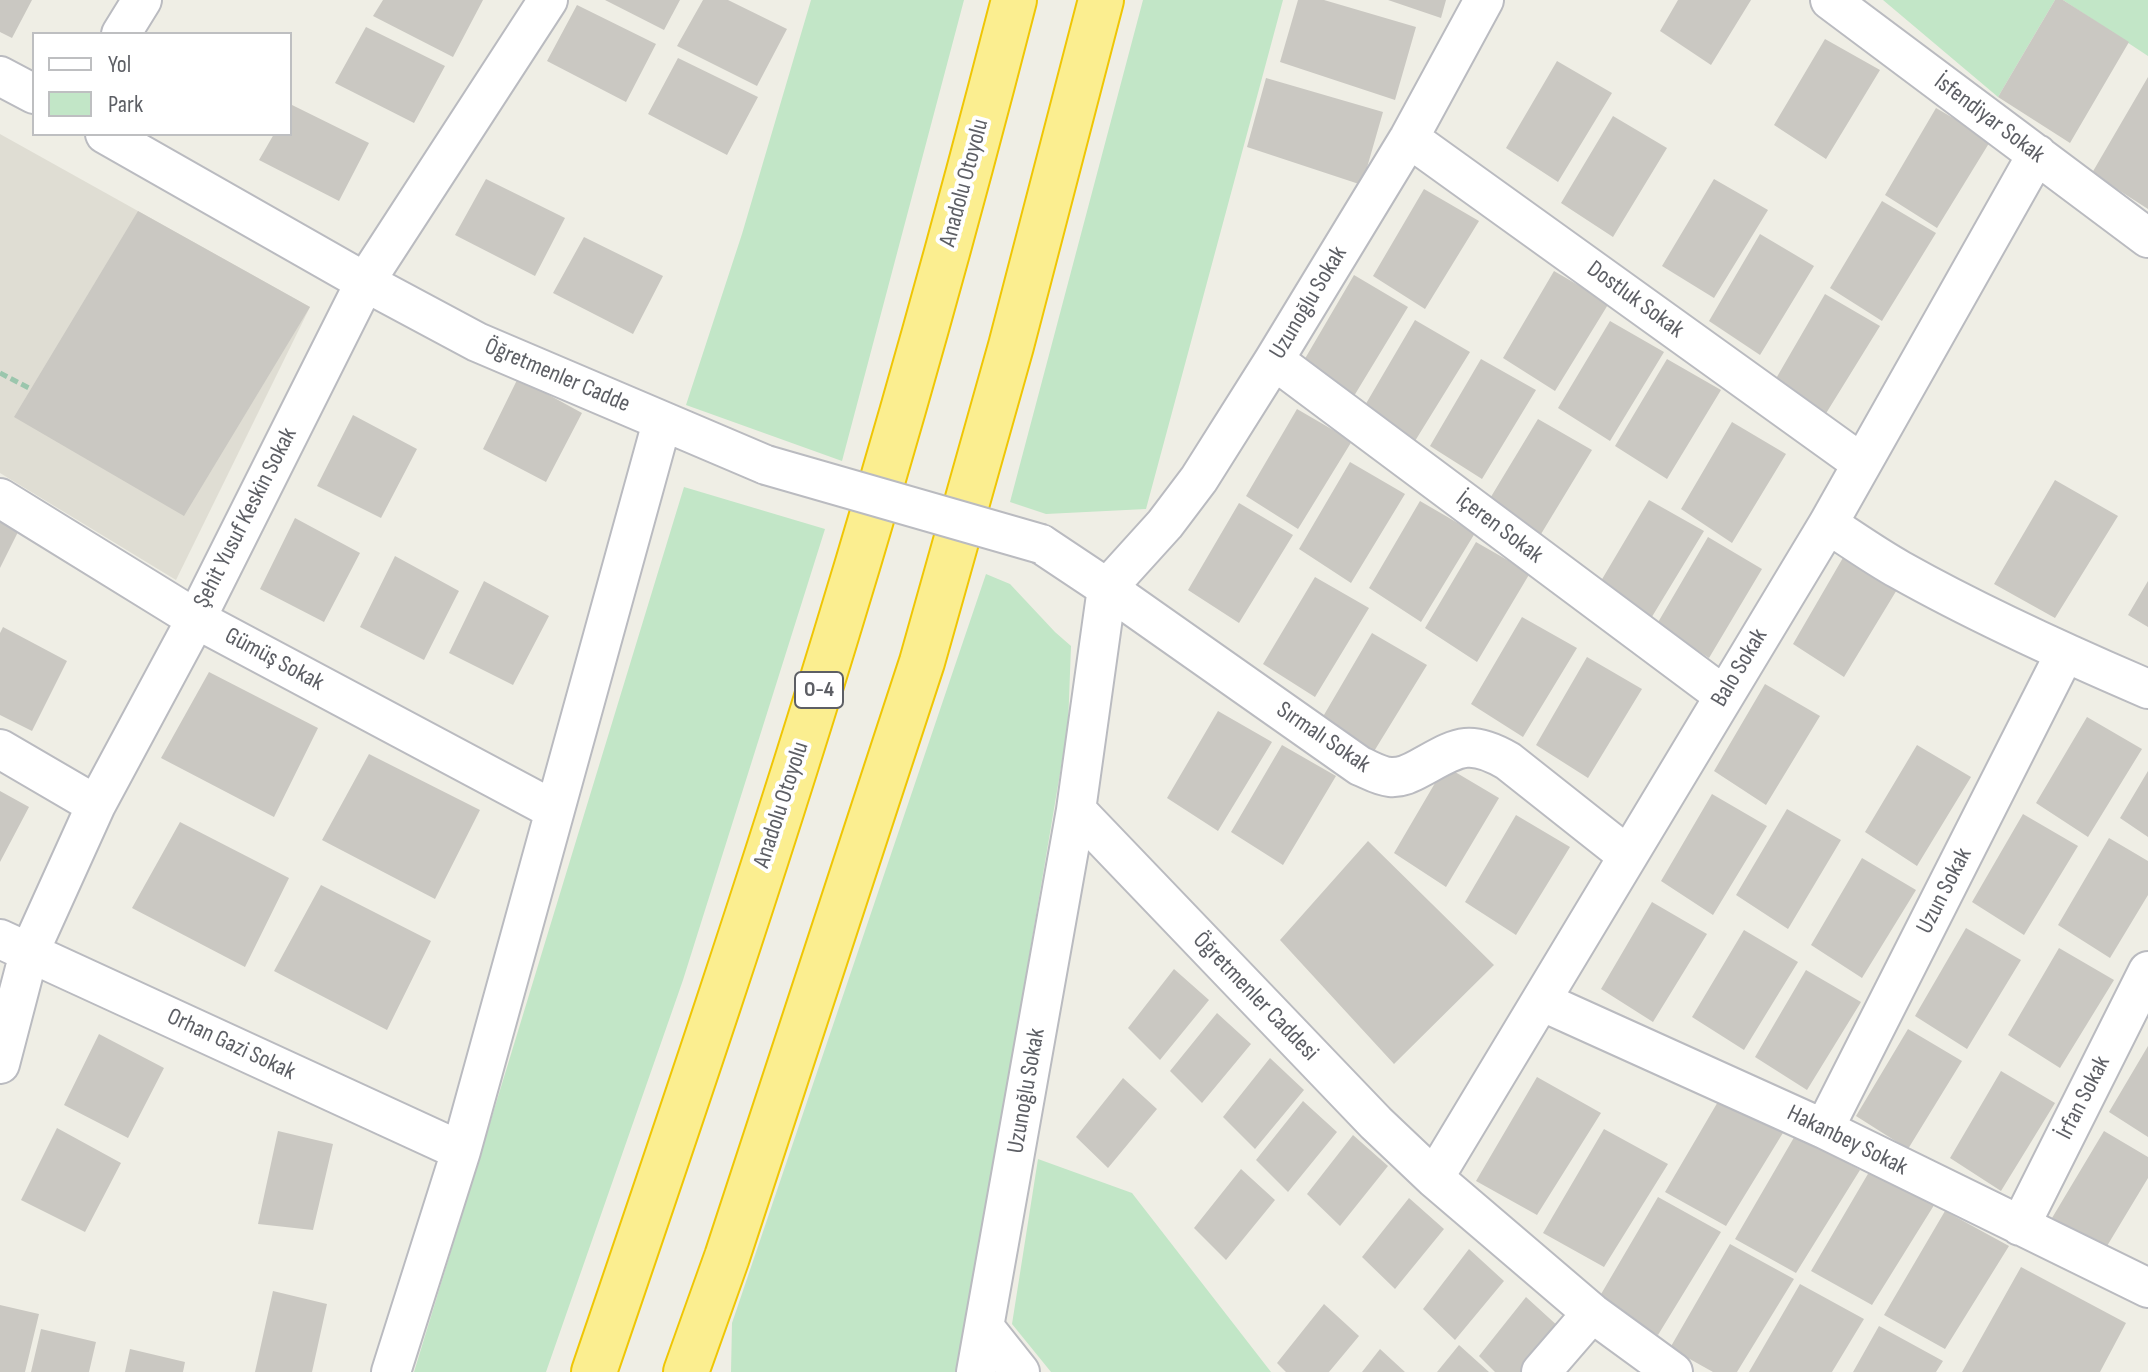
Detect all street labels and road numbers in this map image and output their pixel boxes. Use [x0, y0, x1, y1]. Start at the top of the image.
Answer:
street label: İsfendiyar Sokak [1928, 68, 2050, 170]
street label: Anadolu Otoyolu [934, 116, 996, 250]
street label: Uzunoğlu Sokak [1264, 241, 1354, 365]
street label: Dostluk Sokak [1581, 255, 1689, 345]
street label: Öğretmenler Cadde [480, 332, 634, 420]
street label: Şehit Yusuf Keskin Sokak [188, 423, 304, 613]
street label: İçeren Sokak [1450, 486, 1548, 570]
street label: Gümüş Sokak [220, 622, 328, 698]
street label: Balo Sokak [1705, 624, 1775, 712]
road number: O-4 [795, 672, 843, 708]
street label: Sırmalı Sokak [1271, 696, 1375, 780]
street label: Anadolu Otoyolu [748, 738, 816, 872]
street label: Uzun Sokak [1911, 843, 1979, 939]
street label: Öğretmenler Caddesi [1186, 927, 1324, 1067]
street label: Orhan Gazi Sokak [162, 1003, 300, 1087]
street label: Uzunoğlu Sokak [1002, 1026, 1052, 1156]
street label: İrfan Sokak [2051, 1051, 2117, 1145]
street label: Hakanbey Sokak [1782, 1099, 1912, 1183]

